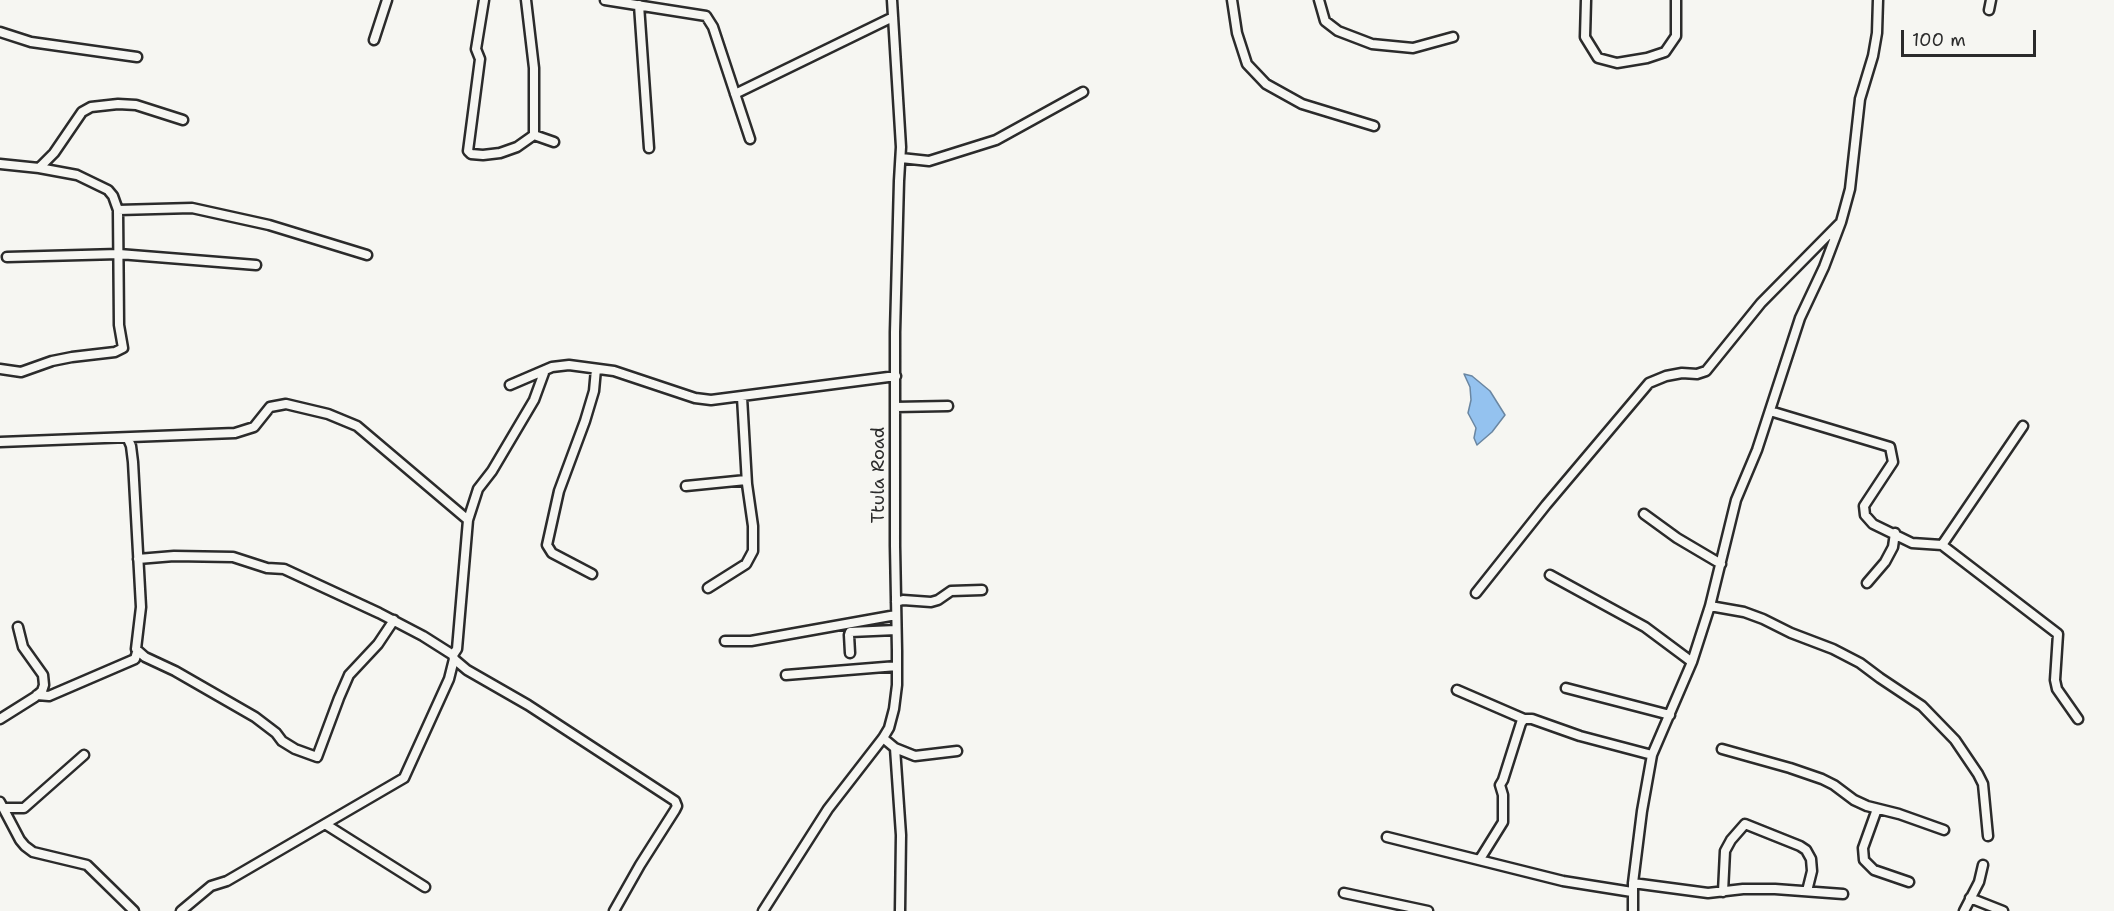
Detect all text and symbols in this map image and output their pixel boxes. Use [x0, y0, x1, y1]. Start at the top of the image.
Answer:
scale bar [1904, 18, 2039, 56]
text: 100 m [1912, 28, 1966, 52]
street label: Ttula Road [868, 427, 890, 523]

